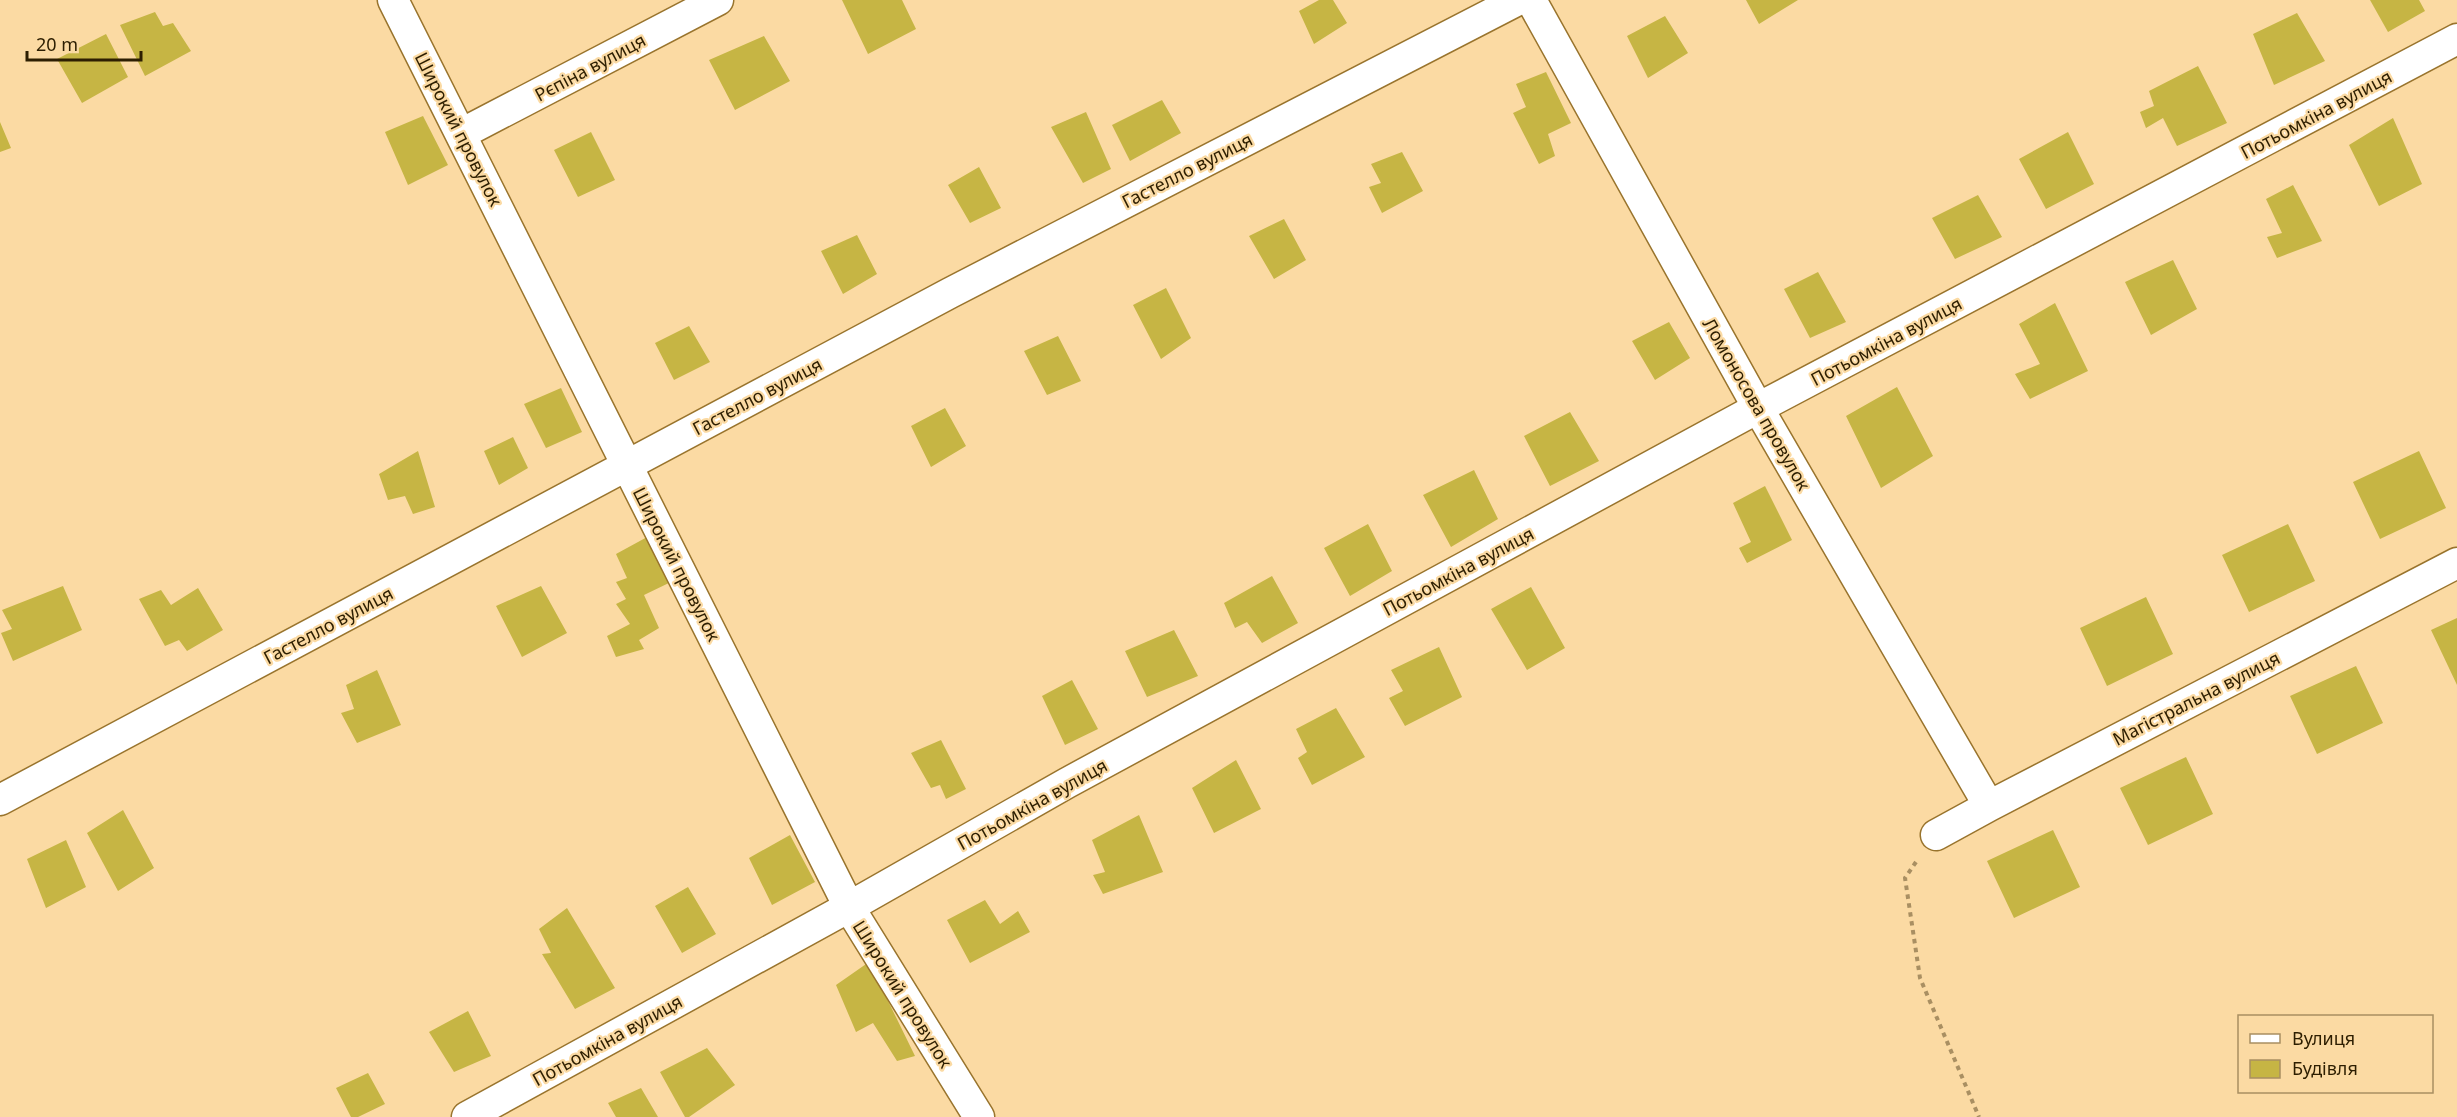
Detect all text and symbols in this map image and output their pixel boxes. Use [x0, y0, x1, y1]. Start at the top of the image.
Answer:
scale bar [27, 24, 141, 62]
street label: Рєпіна вулиця [530, 28, 650, 106]
text: 20 m [36, 32, 78, 56]
street label: Широкий провулок [410, 48, 508, 210]
street label: Потьомкіна вулиця [2236, 64, 2396, 164]
street label: Гастелло вулиця [1118, 127, 1256, 213]
street label: Потьомкіна вулиця [1806, 291, 1966, 391]
street label: Ломоносова провулок [1698, 313, 1816, 495]
street label: Гастелло вулиця [688, 352, 826, 440]
street label: Широкий провулок [628, 483, 726, 645]
street label: Потьомкіна вулиця [1378, 521, 1538, 621]
street label: Гастелло вулиця [259, 581, 397, 669]
street label: Магістральна вулиця [2108, 645, 2284, 751]
street label: Потьомкіна вулиця [953, 753, 1111, 855]
street label: Широкий провулок [848, 916, 958, 1073]
street label: Потьомкіна вулиця [528, 989, 686, 1091]
legend [2238, 1015, 2433, 1093]
text: Вулиця [2292, 1026, 2355, 1050]
text: Будівля [2292, 1056, 2358, 1080]

